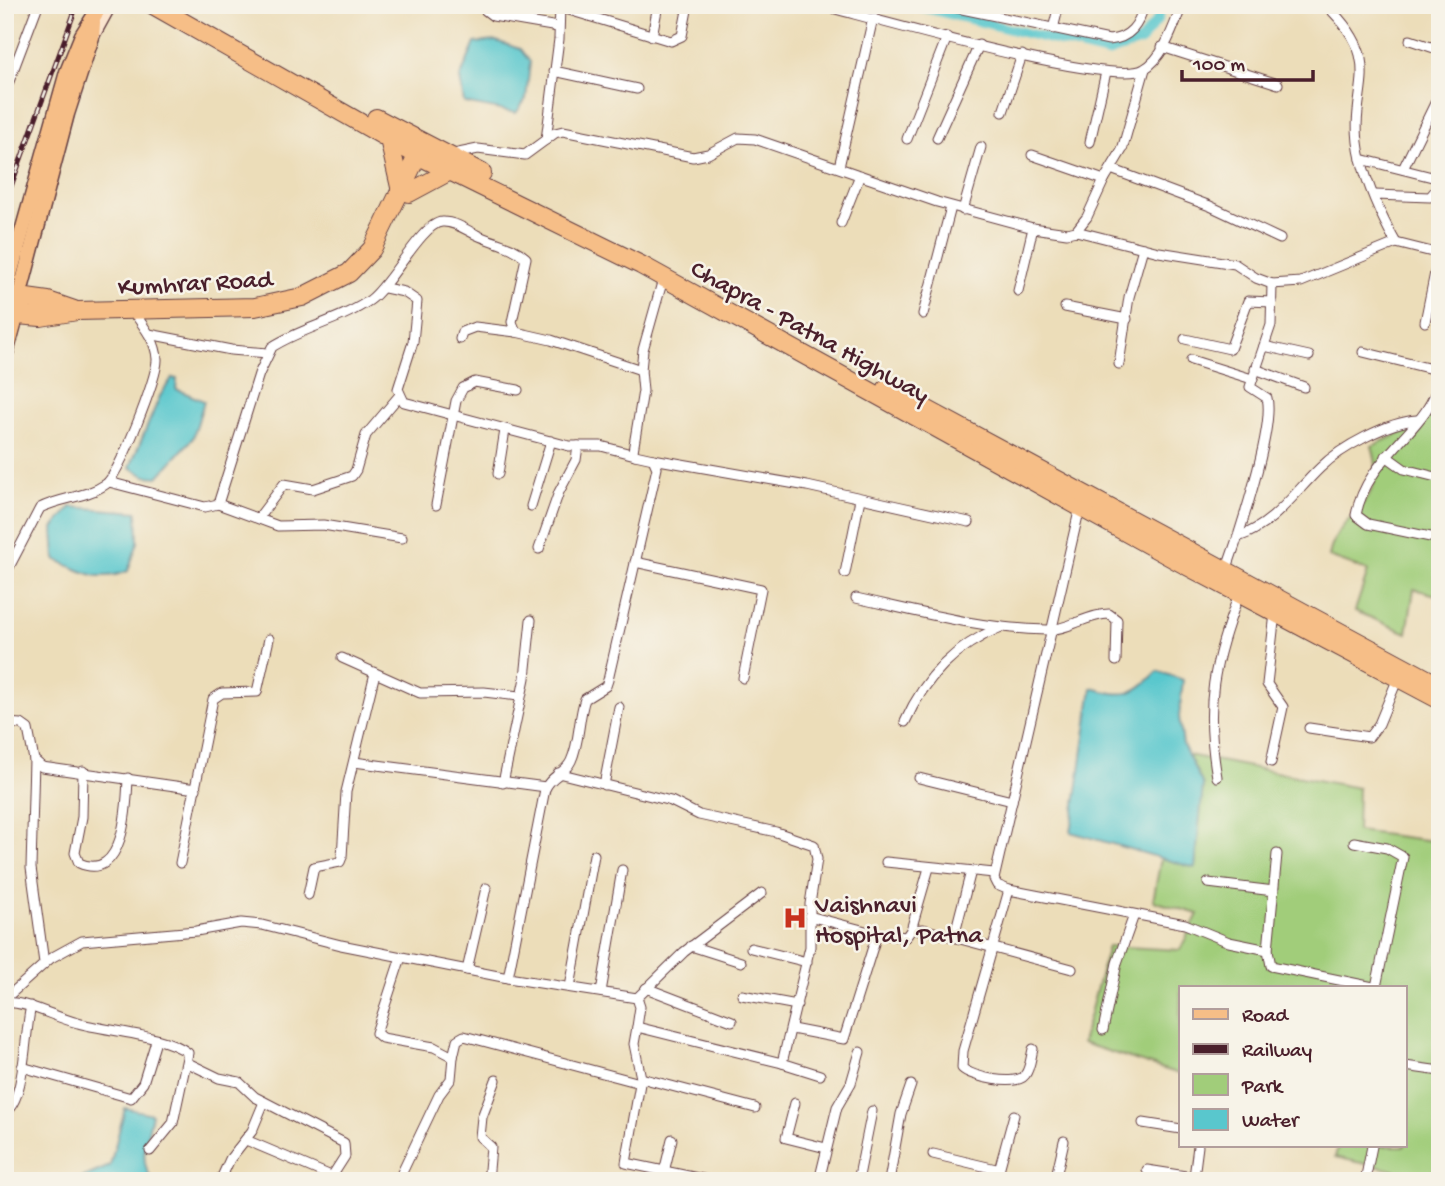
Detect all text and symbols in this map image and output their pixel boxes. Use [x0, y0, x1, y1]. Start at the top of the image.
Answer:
scale bar [1182, 38, 1314, 82]
text: 100 m [1192, 54, 1245, 79]
street label: Chapra - Patna Highway [684, 255, 934, 413]
street label: Kumhrar Road [117, 266, 275, 305]
place label: Vaishnavi Hospital, Patna [814, 892, 984, 953]
hospital icon: Vaishnavi Hospital, Patna [781, 904, 809, 932]
legend [1179, 986, 1406, 1148]
text: Road [1242, 1005, 1290, 1030]
text: Railway [1242, 1040, 1312, 1065]
text: Park [1241, 1076, 1285, 1101]
text: Water [1242, 1110, 1300, 1135]

